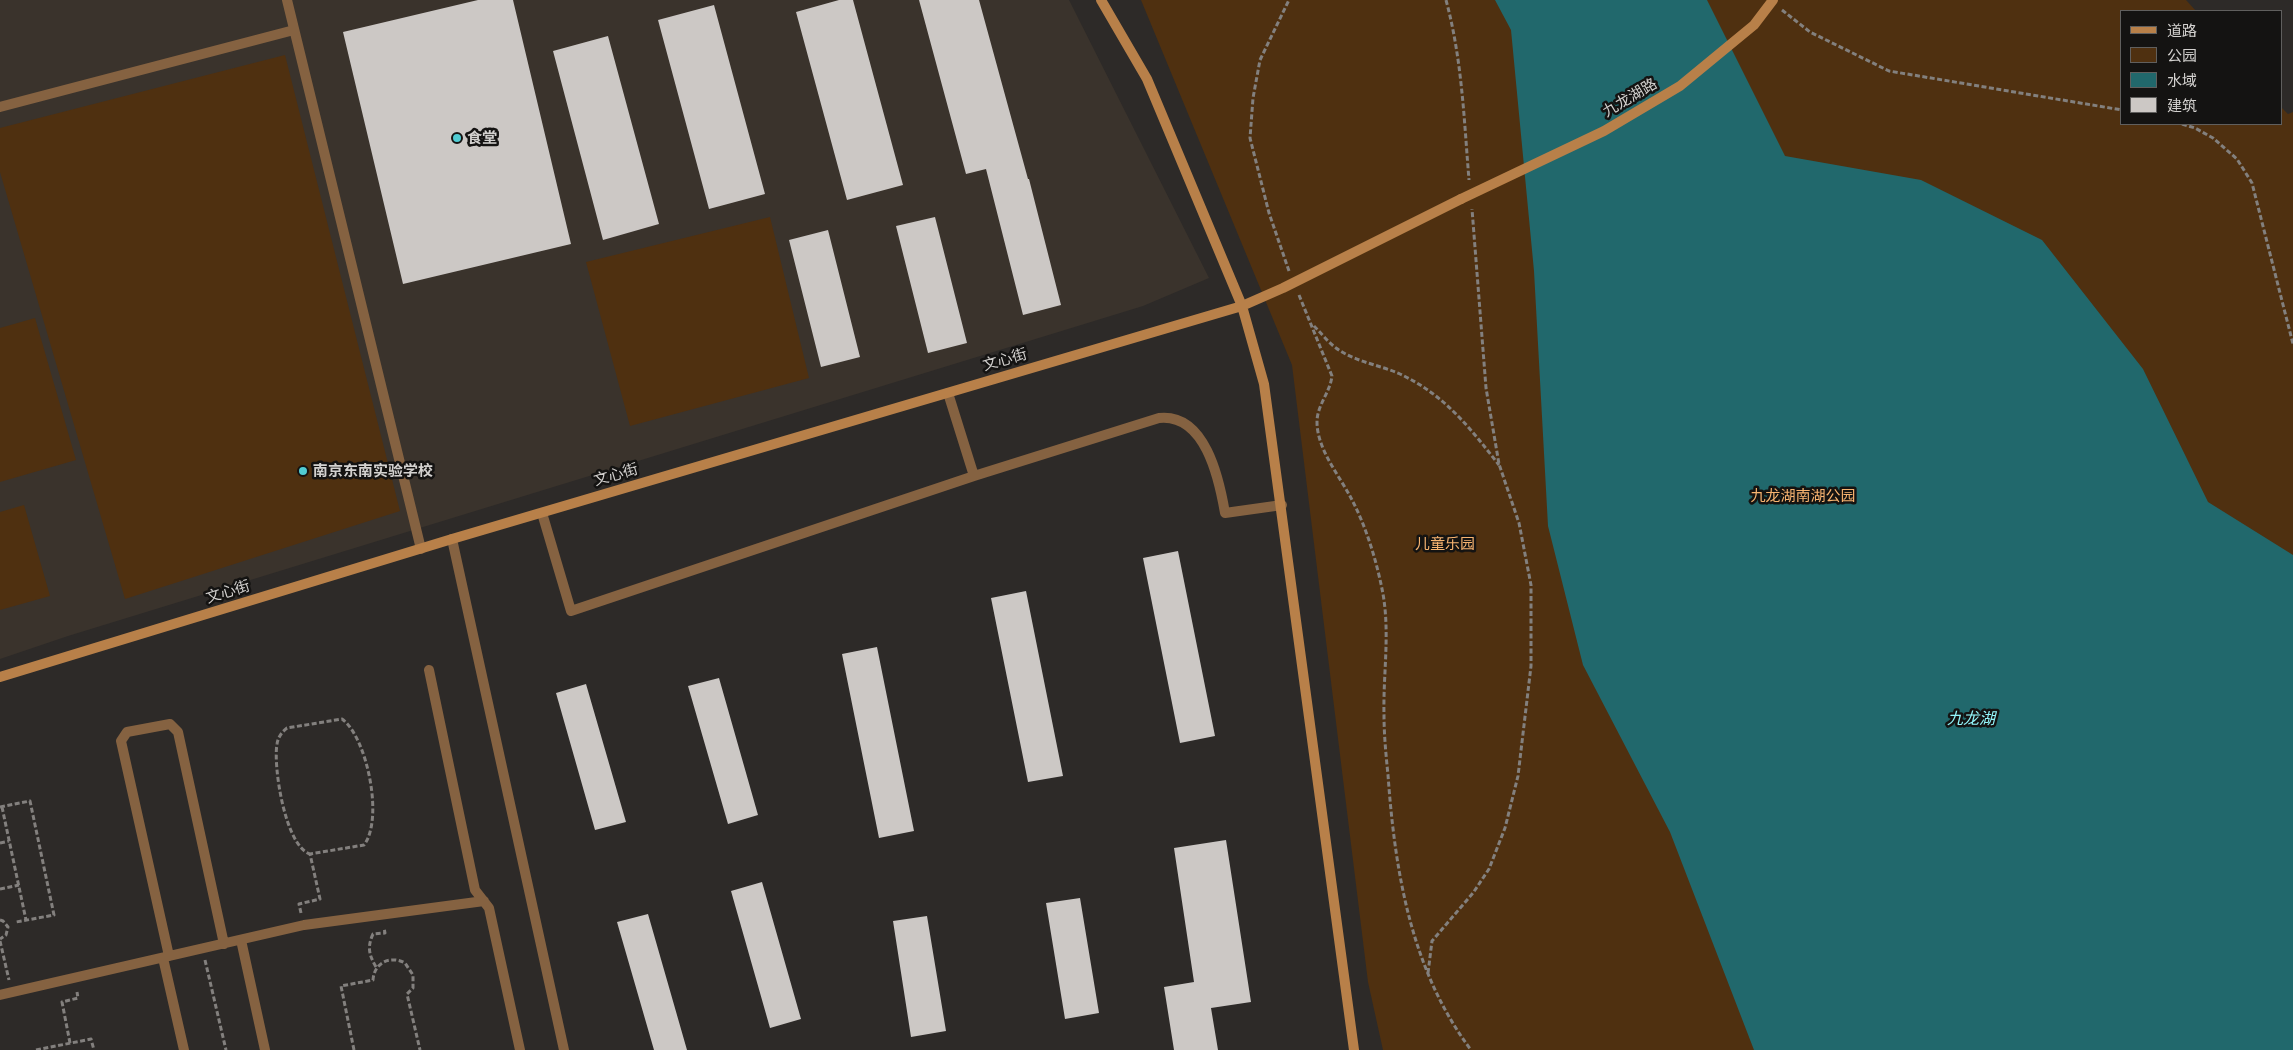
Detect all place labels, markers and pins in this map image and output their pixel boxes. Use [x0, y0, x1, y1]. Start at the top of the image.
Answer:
place label: 食堂 [467, 129, 497, 147]
marker: 食堂 [451, 132, 463, 144]
place label: 南京东南实验学校 [313, 462, 433, 480]
marker: 南京东南实验学校 [297, 465, 309, 477]

